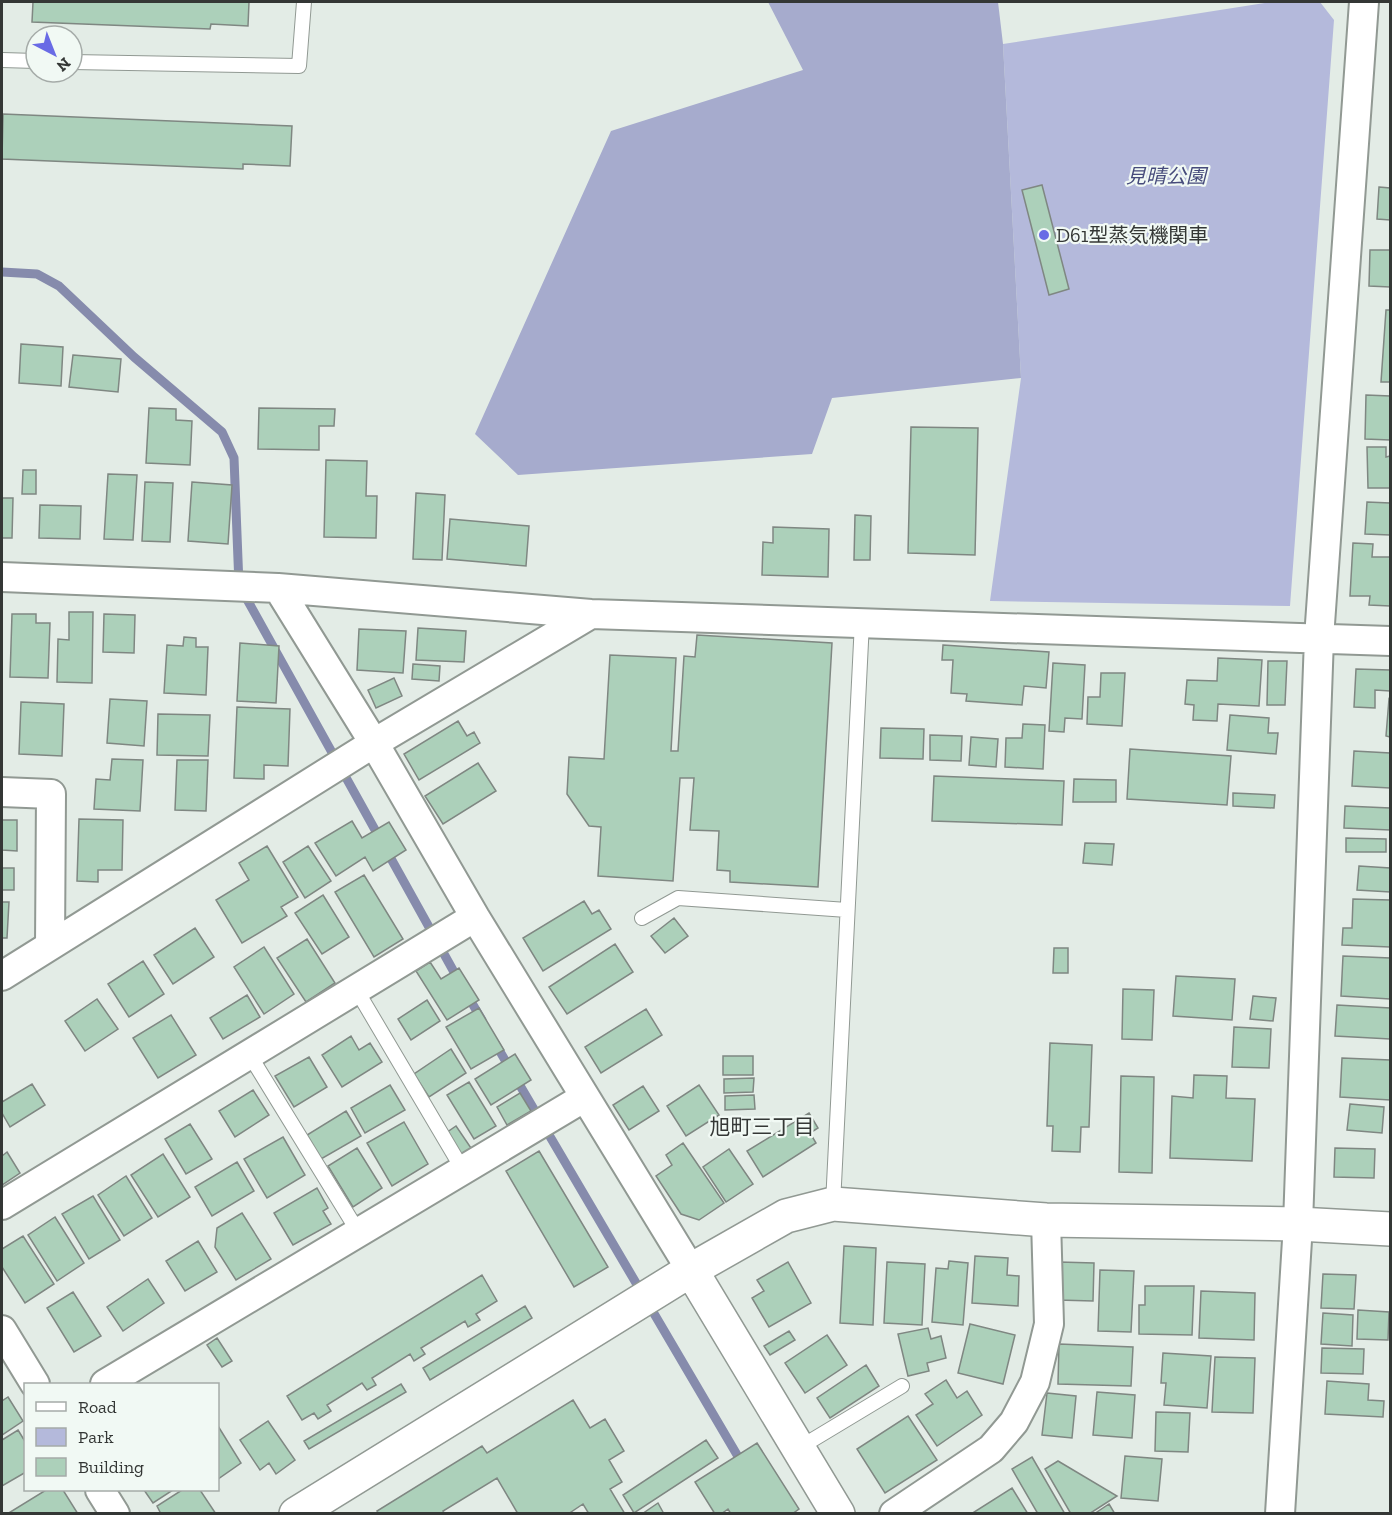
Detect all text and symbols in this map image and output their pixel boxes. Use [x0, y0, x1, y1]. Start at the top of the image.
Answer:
north arrow [24, 24, 84, 84]
text: N [53, 54, 75, 76]
park label: 見晴公園 [1126, 164, 1209, 188]
place label: D61型蒸気機関車 [1056, 223, 1208, 247]
marker: D61型蒸気機関車 [1037, 228, 1051, 242]
district label: 旭町三丁目 [710, 1114, 815, 1139]
legend [24, 1383, 219, 1491]
text: Road [78, 1396, 117, 1418]
text: Park [78, 1426, 114, 1448]
text: Building [78, 1456, 144, 1478]

